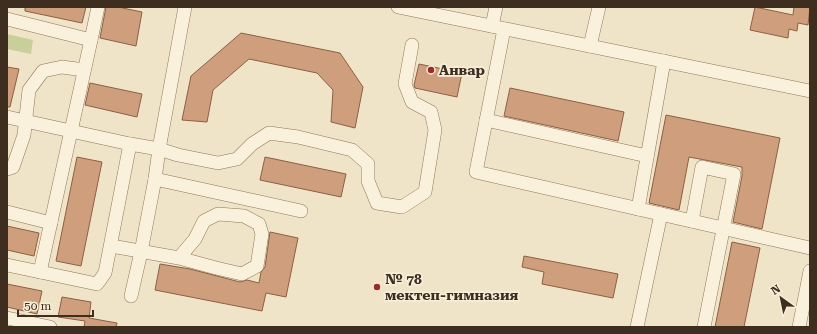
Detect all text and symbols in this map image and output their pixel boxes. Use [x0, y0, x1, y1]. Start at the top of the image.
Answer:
place label: Анвар [439, 62, 485, 78]
marker: Анвар [426, 65, 436, 75]
place label: № 78 мектеп-гимназия [385, 271, 519, 303]
north arrow [761, 278, 801, 318]
marker: № 78 мектеп-гимназия [372, 282, 382, 292]
text: N [769, 282, 783, 298]
scale bar [18, 292, 93, 318]
text: 50 m [24, 299, 51, 313]

